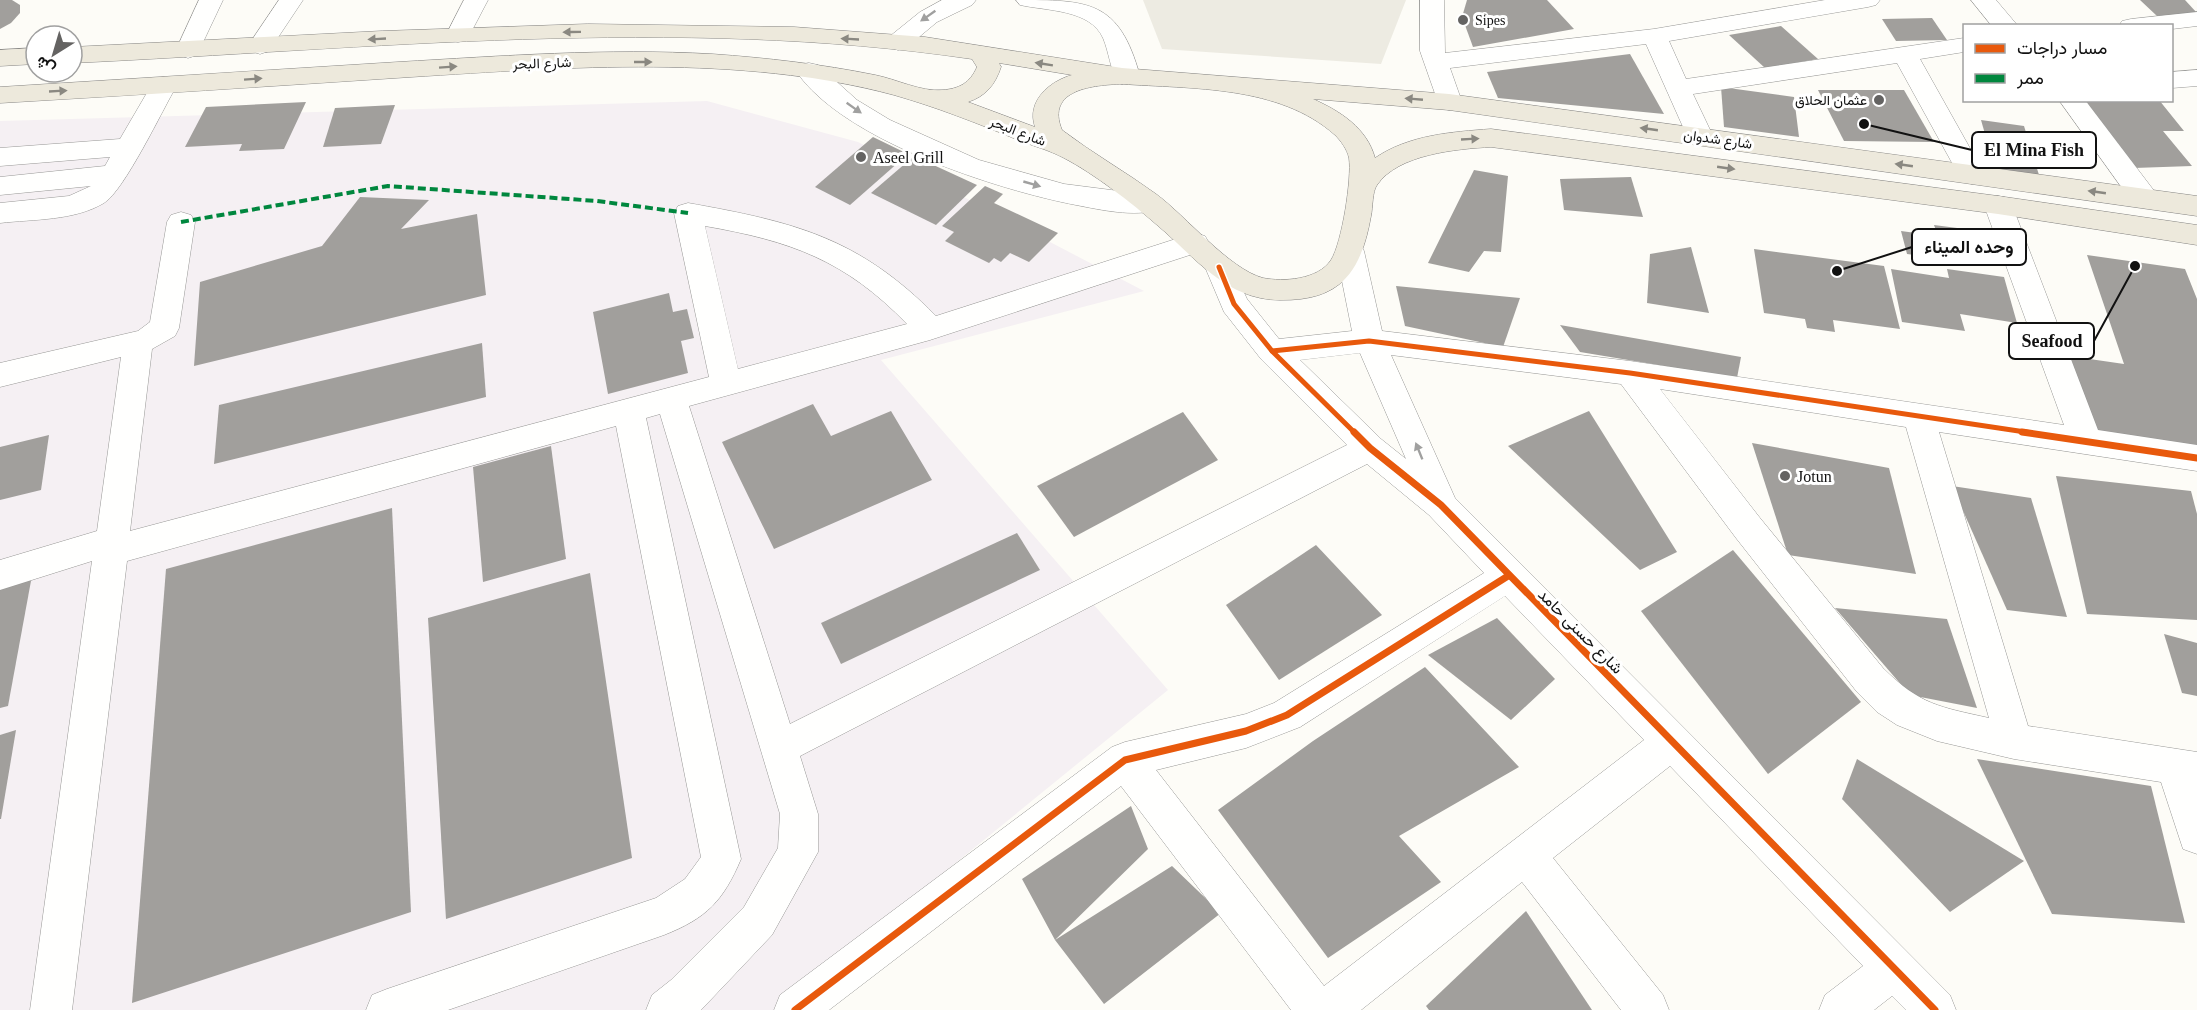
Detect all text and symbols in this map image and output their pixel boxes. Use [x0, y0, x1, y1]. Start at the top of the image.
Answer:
one-way arrow [921, 10, 937, 22]
marker: Sipes [1456, 13, 1470, 27]
place label: Sipes [1475, 13, 1505, 28]
north arrow [24, 24, 84, 84]
legend [1963, 24, 2173, 102]
one-way arrow [562, 27, 581, 37]
one-way arrow [367, 34, 386, 43]
one-way arrow [841, 34, 860, 44]
text: مسار دراجات [2017, 38, 2107, 59]
text: ش [32, 52, 59, 78]
street label: شارع البحر [511, 55, 572, 75]
one-way arrow [633, 57, 652, 67]
one-way arrow [1034, 59, 1053, 68]
one-way arrow [438, 62, 457, 72]
text: ممر [2016, 68, 2044, 89]
one-way arrow [244, 75, 263, 84]
one-way arrow [49, 86, 68, 96]
place label: عثمان الحلاق [1795, 93, 1867, 109]
marker: عثمان الحلاق [1872, 93, 1886, 107]
one-way arrow [1404, 94, 1423, 104]
one-way arrow [845, 102, 861, 114]
street label: شارع البحر [986, 114, 1048, 152]
one-way arrow [1639, 124, 1658, 134]
street label: شارع شدوان [1682, 127, 1753, 155]
callout: El Mina Fish [1972, 132, 2096, 168]
one-way arrow [1461, 134, 1480, 143]
text: El Mina Fish [1984, 140, 2084, 160]
place label: Aseel Grill [873, 149, 944, 166]
marker: Aseel Grill [854, 150, 868, 164]
one-way arrow [1895, 161, 1914, 170]
one-way arrow [1717, 164, 1736, 173]
one-way arrow [1023, 180, 1041, 189]
one-way arrow [2088, 188, 2107, 197]
callout: وحده الميناء [1912, 229, 2026, 265]
text: وحده الميناء [1924, 237, 2014, 258]
callout: Seafood [2009, 323, 2094, 359]
text: Seafood [2021, 331, 2083, 351]
one-way arrow [1414, 442, 1423, 460]
place label: Jotun [1797, 468, 1832, 485]
marker: Jotun [1778, 469, 1792, 483]
street label: شارع حسنى حامد [1533, 586, 1626, 679]

